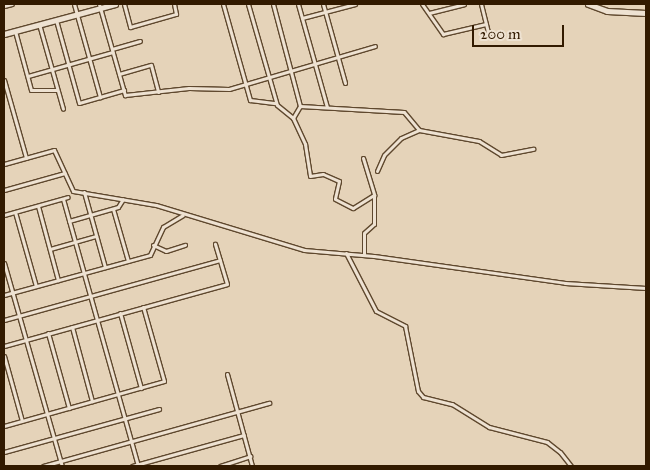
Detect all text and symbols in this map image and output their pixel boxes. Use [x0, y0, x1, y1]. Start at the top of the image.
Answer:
scale bar [475, 15, 568, 47]
text: 200 m [480, 25, 521, 43]

